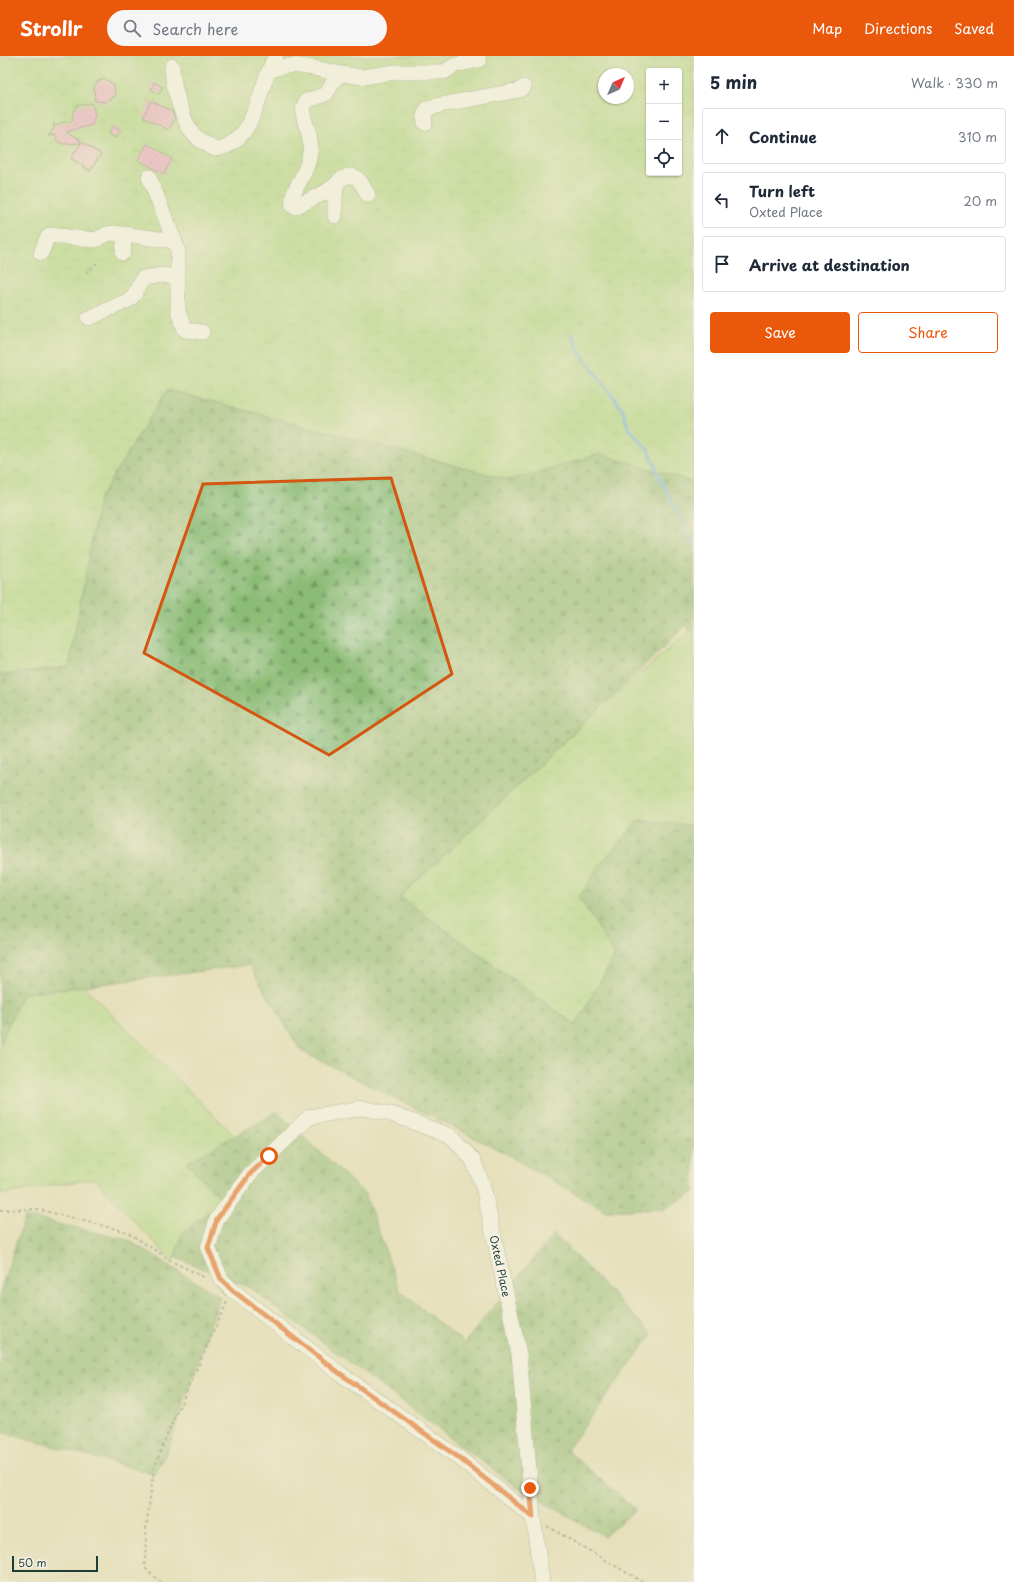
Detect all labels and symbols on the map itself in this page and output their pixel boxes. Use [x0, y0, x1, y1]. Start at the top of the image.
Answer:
north arrow [598, 68, 634, 104]
route start [260, 1147, 278, 1165]
street label: Oxted Place [486, 1234, 515, 1298]
route end [521, 1479, 539, 1497]
scale bar [12, 1554, 98, 1573]

